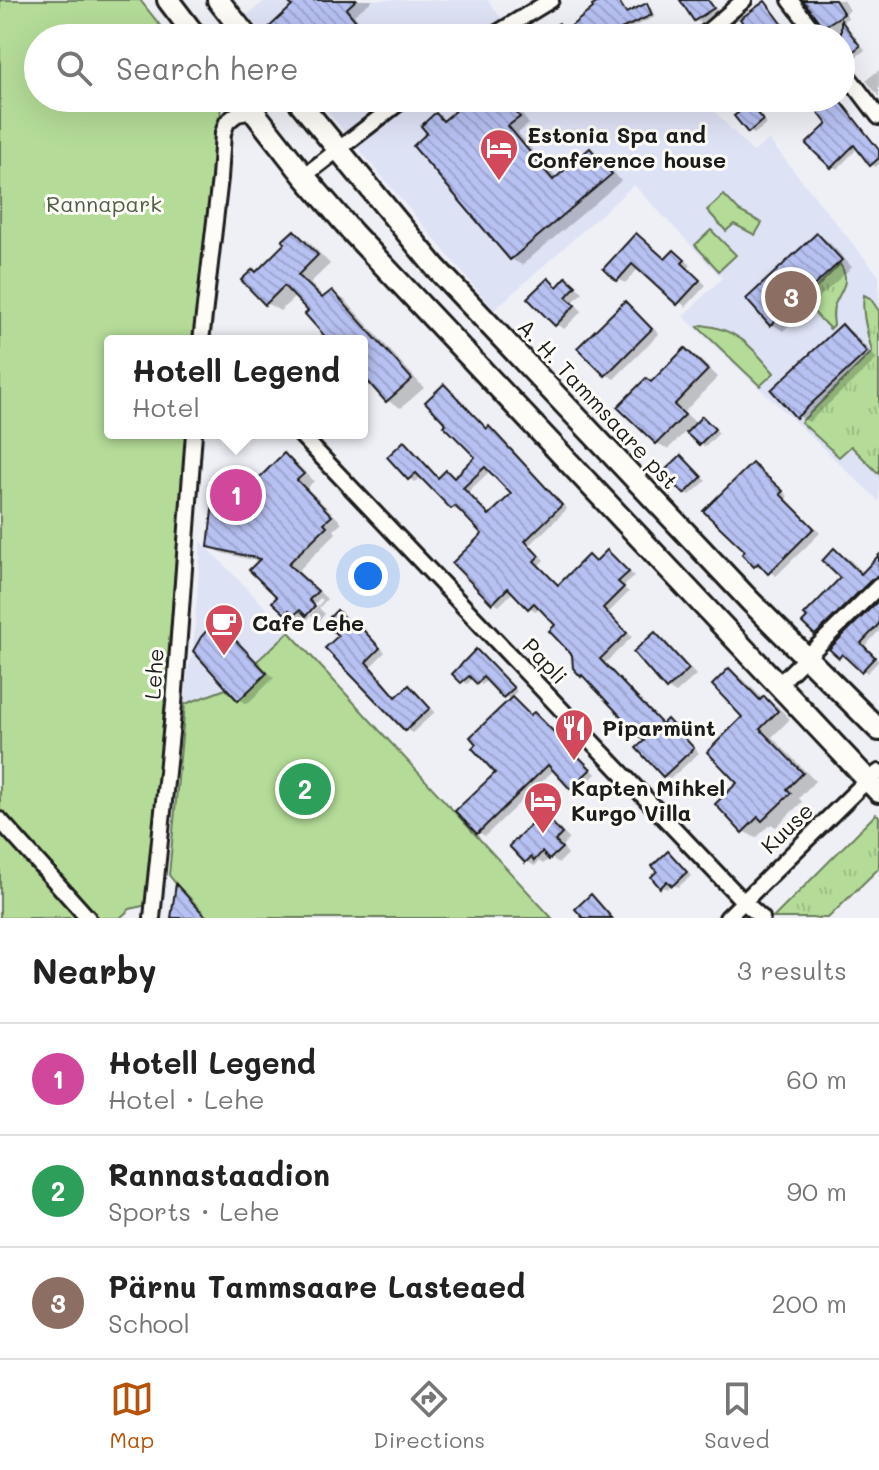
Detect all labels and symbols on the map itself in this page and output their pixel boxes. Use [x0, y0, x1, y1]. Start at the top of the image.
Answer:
place label: Estonia Spa and Conference house [527, 120, 726, 174]
hotel icon: Estonia Spa and Conference house [478, 127, 520, 182]
park label: Rannapark [46, 189, 162, 218]
pin: 3 [765, 267, 817, 327]
street label: A. H. Tammsaare pst [512, 312, 685, 495]
pin: 1 [210, 465, 262, 525]
your location [348, 556, 388, 596]
cafe icon: Cafe Lehe [203, 602, 245, 657]
place label: Cafe Lehe [252, 608, 364, 637]
street label: Papli [517, 631, 574, 690]
street label: Lehe [137, 647, 170, 701]
restaurant icon: Piparmünt [553, 707, 595, 762]
place label: Piparmünt [602, 713, 716, 742]
pin: 2 [279, 759, 331, 819]
place label: Kapten Mihkel Kurgo Villa [571, 773, 725, 827]
hotel icon: Kapten Mihkel Kurgo Villa [522, 780, 564, 835]
street label: Kuuse [754, 796, 819, 860]

